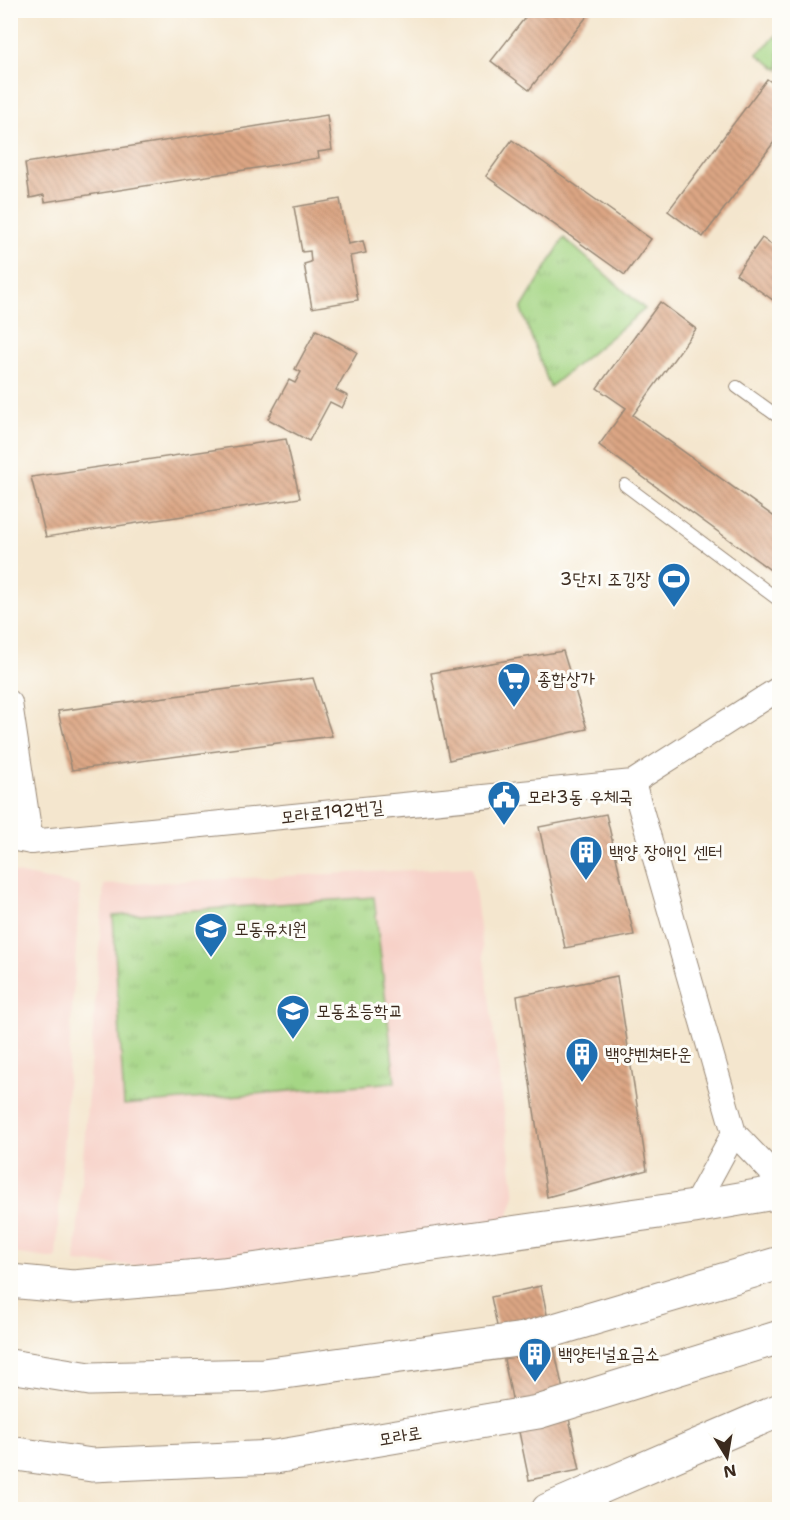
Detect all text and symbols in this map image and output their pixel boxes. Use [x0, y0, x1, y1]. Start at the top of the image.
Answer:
sports icon: 3단지 조깅장 [656, 561, 692, 608]
place label: 3단지 조깅장 [560, 567, 651, 591]
supermarket icon: 종합상가 [496, 661, 532, 708]
place label: 종합상가 [537, 667, 595, 691]
public building icon: 모라3동 우체국 [486, 779, 522, 826]
place label: 모라3동 우체국 [527, 785, 633, 809]
street label: 모라로192번길 [279, 795, 385, 829]
building icon: 백양 장애인 센터 [568, 834, 604, 881]
place label: 백양 장애인 센터 [609, 840, 723, 864]
school or university icon: 모동유치원 [193, 911, 229, 958]
place label: 모동유치원 [234, 917, 306, 941]
school or university icon: 모동초등학교 [275, 993, 311, 1040]
place label: 모동초등학교 [316, 999, 403, 1023]
building icon: 백양벤쳐타운 [564, 1036, 600, 1083]
place label: 백양벤쳐타운 [605, 1042, 692, 1066]
building icon: 백양터널요금소 [517, 1336, 553, 1383]
place label: 백양터널요금소 [558, 1342, 659, 1366]
street label: 모라로 [377, 1420, 423, 1452]
north arrow [697, 1427, 757, 1487]
text: N [722, 1460, 738, 1483]

